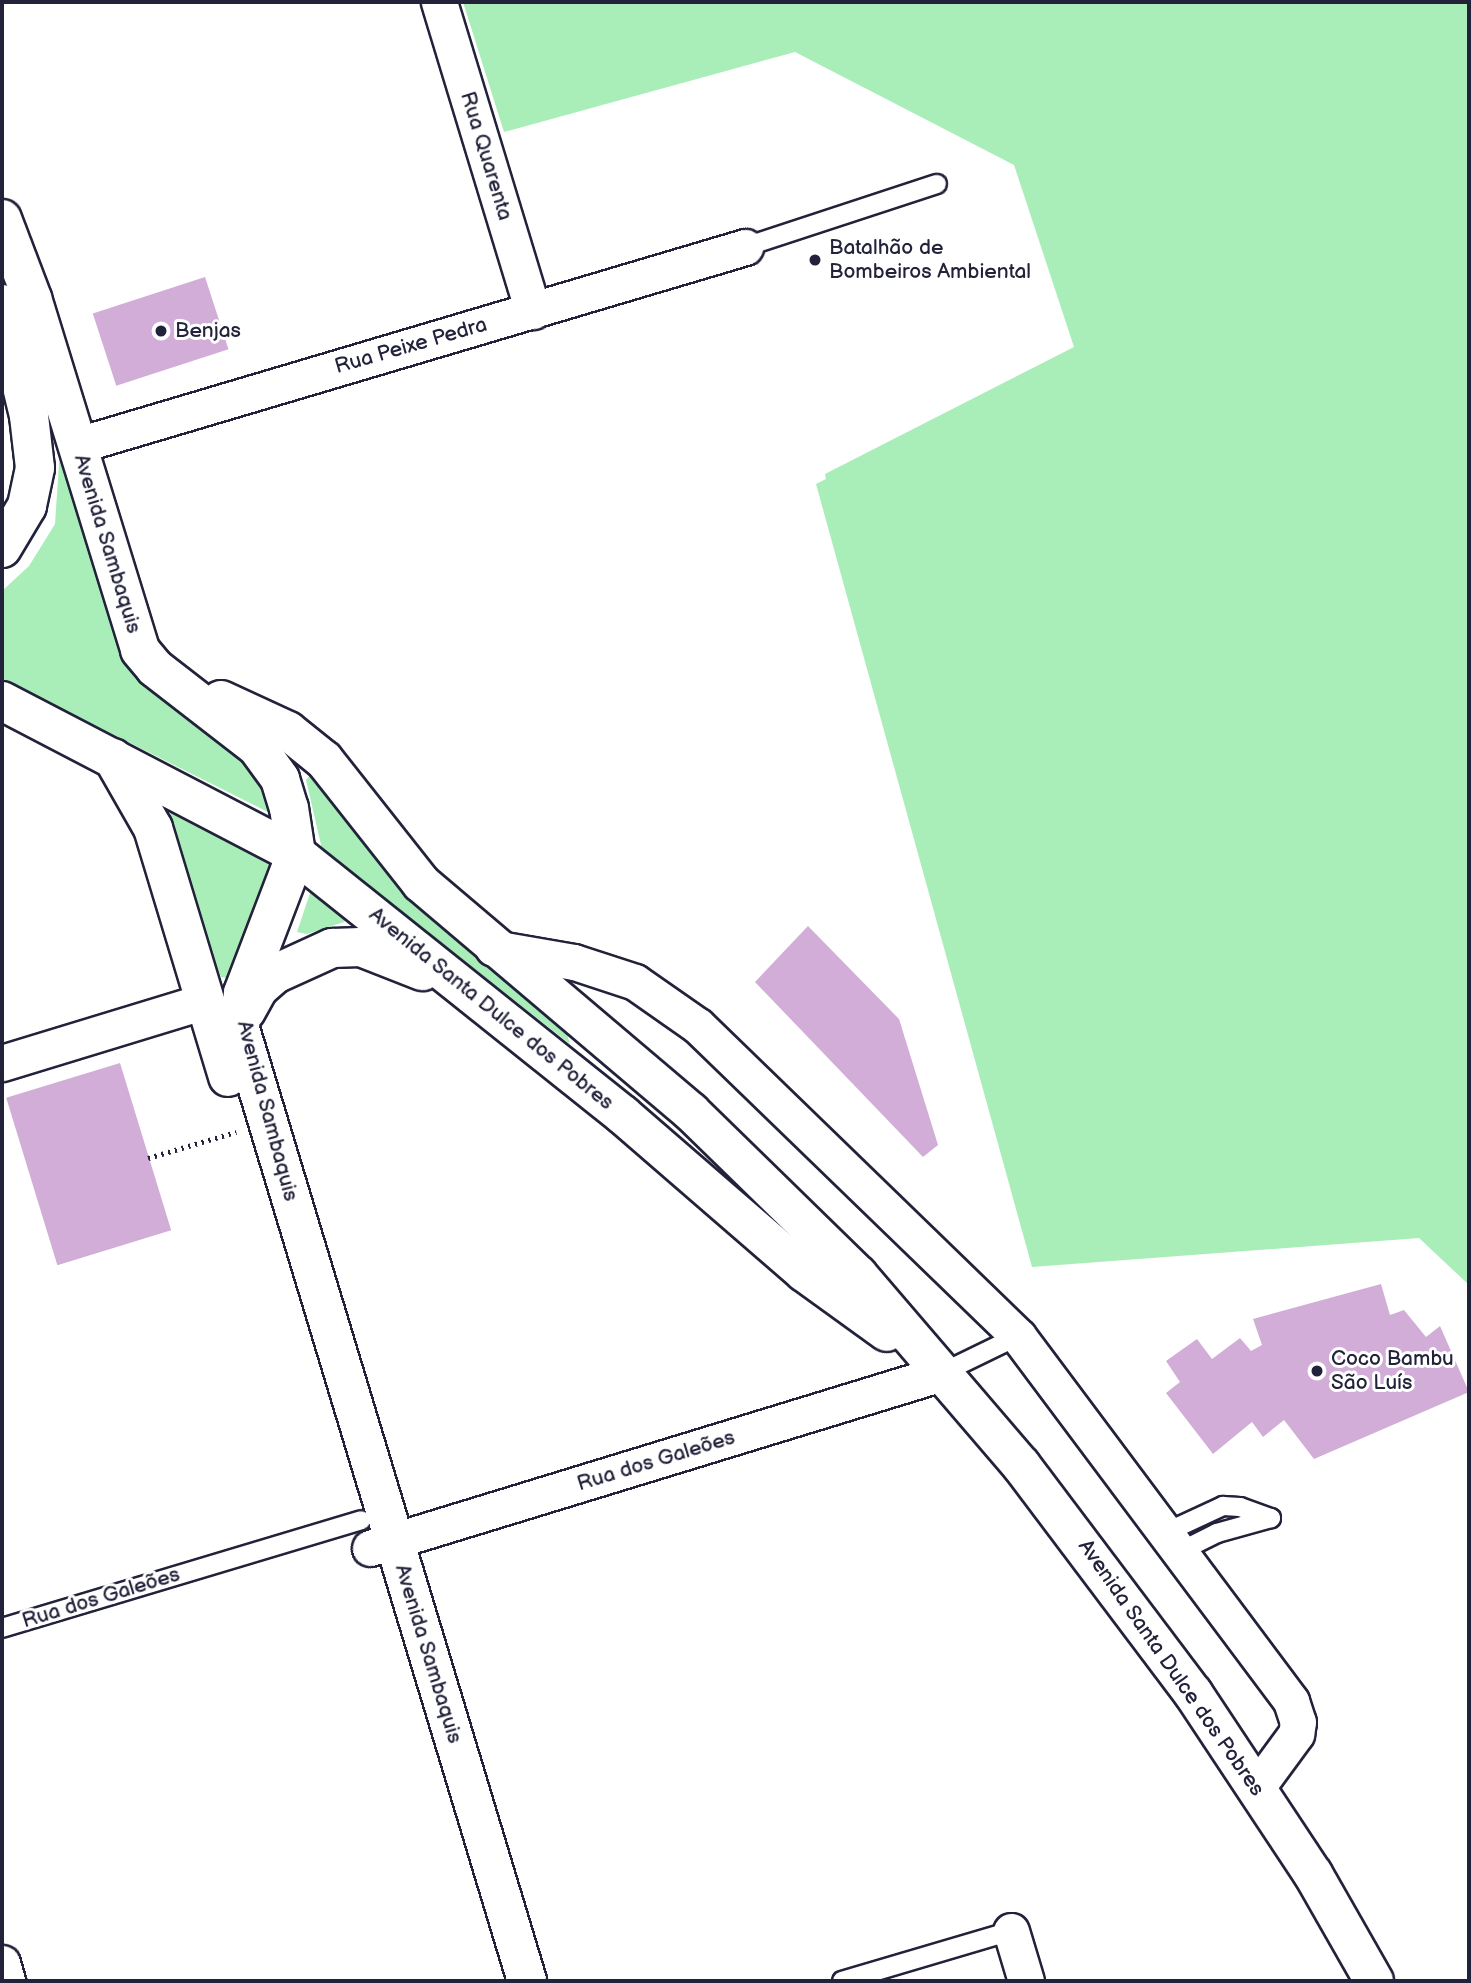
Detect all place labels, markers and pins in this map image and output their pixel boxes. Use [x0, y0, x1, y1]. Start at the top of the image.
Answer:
place label: Batalhão de Bombeiros Ambiental [829, 235, 1031, 285]
marker: Batalhão de Bombeiros Ambiental [807, 252, 823, 268]
place label: Benjas [175, 318, 241, 344]
marker: Benjas [153, 323, 169, 339]
place label: Coco Bambu São Luís [1331, 1346, 1454, 1396]
marker: Coco Bambu São Luís [1309, 1363, 1325, 1379]

